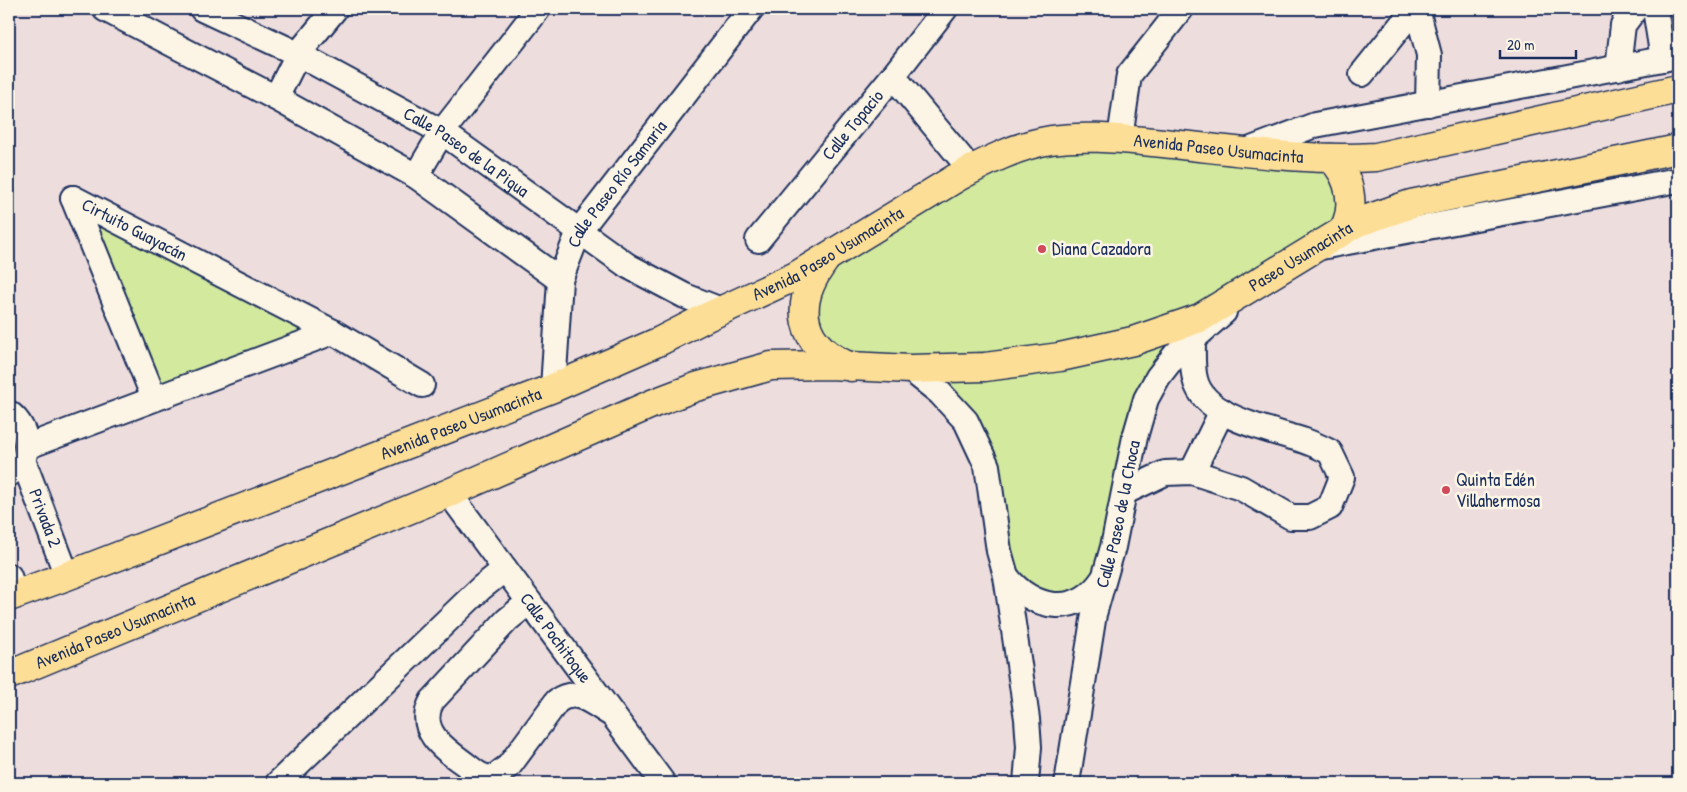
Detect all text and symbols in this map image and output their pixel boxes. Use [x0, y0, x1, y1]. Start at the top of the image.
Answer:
scale bar [1500, 28, 1576, 60]
text: 20 m [1507, 34, 1534, 55]
street label: Calle Topacio [816, 84, 889, 165]
street label: Calle Paseo de la Pigua [399, 101, 534, 203]
street label: Calle Paseo Río Samaria [561, 115, 672, 251]
street label: Avenida Paseo Usumacinta [1133, 127, 1304, 169]
street label: Cirtuito Guayacán [77, 192, 192, 267]
street label: Avenida Paseo Usumacinta [748, 200, 908, 306]
street label: Paseo Usumacinta [1244, 215, 1357, 297]
place label: Diana Cazadora [1052, 236, 1151, 261]
marker: Diana Cazadora [1036, 243, 1048, 255]
street label: Avenida Paseo Usumacinta [377, 381, 545, 466]
street label: Calle Paseo de la Choca [1089, 438, 1146, 591]
place label: Quinta Edén Villahermosa [1456, 467, 1540, 513]
marker: Quinta Edén Villahermosa [1440, 484, 1452, 496]
street label: Privada 2 [23, 485, 68, 551]
street label: Avenida Paseo Usumacinta [31, 586, 199, 675]
street label: Calle Pochitoque [515, 587, 598, 688]

